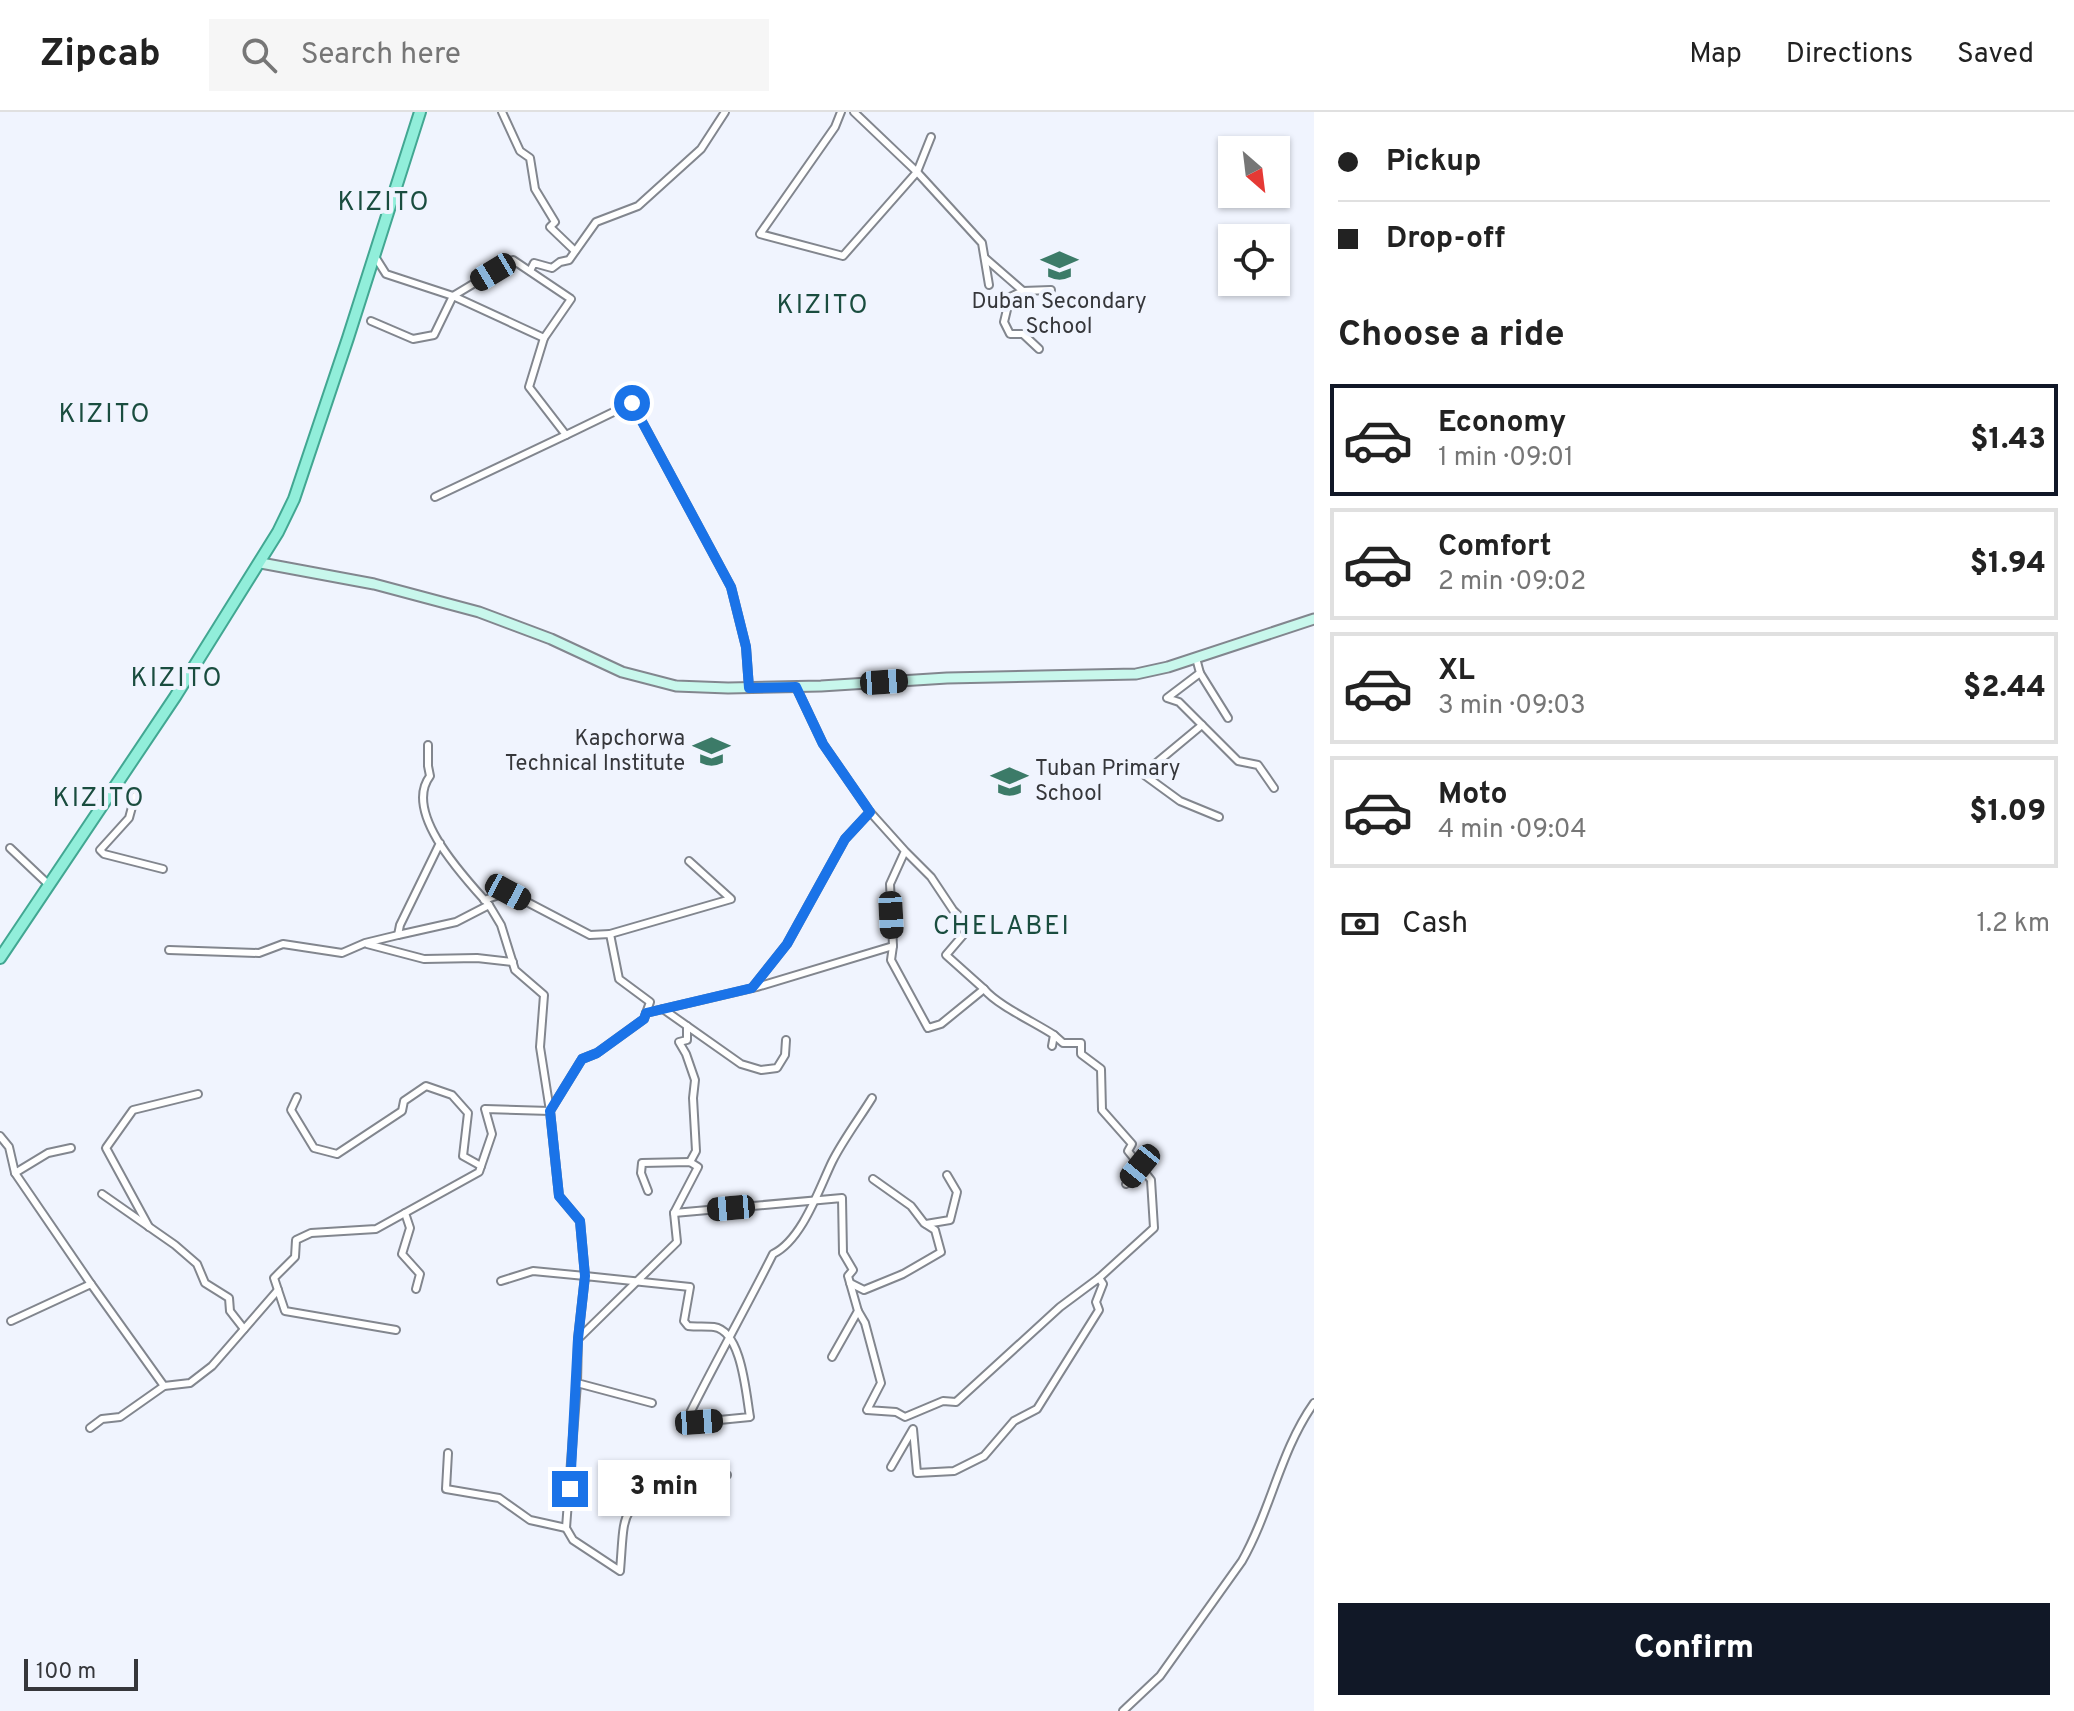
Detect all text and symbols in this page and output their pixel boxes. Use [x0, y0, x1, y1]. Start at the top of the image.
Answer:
search box [209, 19, 769, 91]
text: Zipcab [40, 31, 161, 80]
icon: search [237, 33, 281, 77]
text: Search here [301, 37, 461, 74]
text: Map [1689, 37, 1742, 73]
text: Directions [1786, 37, 1913, 73]
text: Saved [1957, 37, 2034, 73]
north arrow [1218, 136, 1290, 208]
map controls [1218, 136, 1290, 296]
text: Pickup [1386, 144, 1481, 181]
district label: KIZITO [338, 187, 430, 220]
text: Drop-off [1386, 221, 1505, 258]
button: locate [1218, 224, 1290, 296]
school or university icon: Duban Secondary School [1040, 247, 1078, 285]
car [466, 249, 520, 295]
place label: Duban Secondary School [971, 289, 1147, 341]
district label: KIZITO [777, 290, 869, 323]
text: Choose a ride [1338, 313, 1564, 359]
route start [614, 385, 650, 421]
district label: KIZITO [59, 399, 151, 432]
icon: car [1342, 404, 1414, 476]
text: Economy [1438, 405, 1566, 442]
text: $1.43 [1970, 422, 2046, 459]
text: 1 min · 09:01 [1438, 442, 1574, 475]
icon: car [1342, 528, 1414, 600]
text: Comfort [1438, 529, 1551, 566]
text: $1.94 [1970, 546, 2046, 583]
text: 2 min · 09:02 [1438, 566, 1586, 599]
icon: car [1342, 652, 1414, 724]
text: XL [1438, 653, 1475, 690]
district label: KIZITO [131, 663, 223, 696]
car [859, 668, 909, 696]
text: $2.44 [1963, 670, 2046, 707]
text: 3 min · 09:03 [1438, 690, 1586, 723]
place label: Kapchorwa Technical Institute [505, 726, 685, 778]
school or university icon: Kapchorwa Technical Institute [692, 733, 730, 771]
place label: Tuban Primary School [1035, 756, 1180, 808]
school or university icon: Tuban Primary School [990, 763, 1028, 801]
icon: car [1342, 776, 1414, 848]
text: Moto [1438, 777, 1508, 814]
district label: KIZITO [53, 783, 145, 816]
text: $1.09 [1969, 794, 2046, 831]
text: 4 min · 09:04 [1438, 814, 1587, 847]
car [481, 870, 535, 914]
car [878, 890, 904, 940]
icon: cash [1338, 902, 1382, 946]
text: Cash [1402, 906, 1468, 943]
text: 1.2 km [1977, 908, 2050, 941]
district label: CHELABEI [933, 911, 1071, 944]
car [1116, 1140, 1164, 1192]
car [706, 1194, 756, 1222]
car [674, 1408, 724, 1436]
callout: 3 min [598, 1461, 730, 1517]
route end [552, 1471, 588, 1507]
text: 3 min [630, 1471, 698, 1504]
button: Confirm [1338, 1603, 2050, 1695]
scale bar [24, 1655, 138, 1691]
text: 100 m [36, 1659, 96, 1686]

